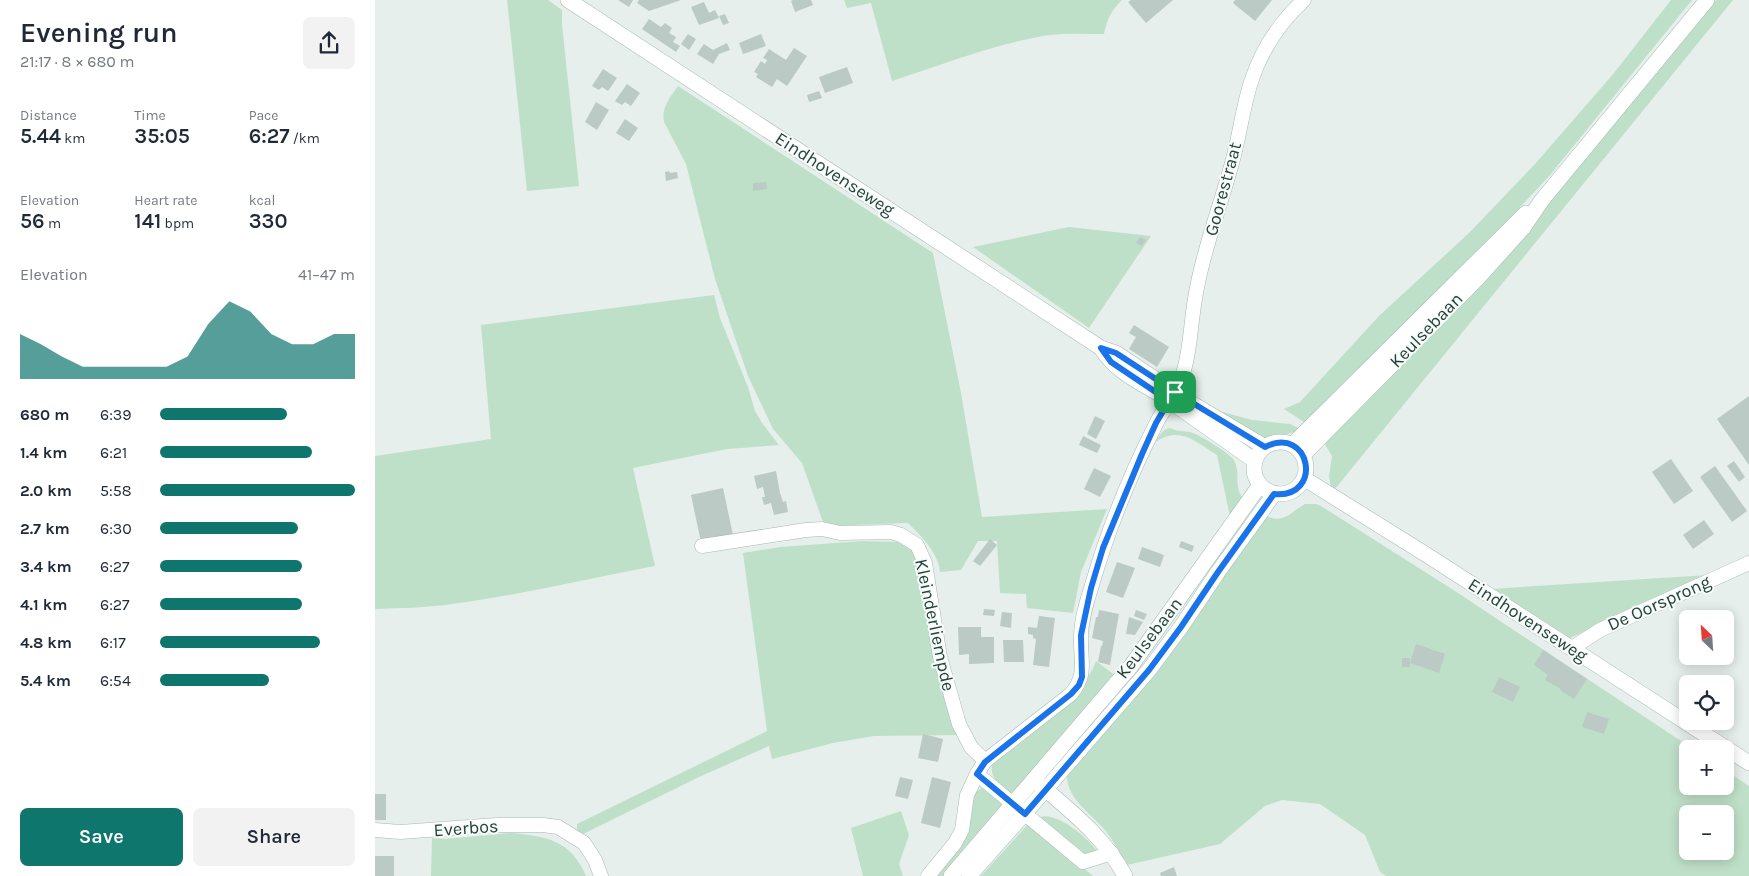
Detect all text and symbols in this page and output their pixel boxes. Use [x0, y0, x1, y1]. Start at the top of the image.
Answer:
text: Evening run [20, 16, 177, 49]
button: share [303, 17, 355, 69]
text: 21:17 · 8 × 680 m [20, 52, 135, 71]
text: Distance [20, 107, 77, 124]
text: Time [134, 107, 166, 124]
text: Pace [249, 107, 279, 124]
text: 5.44 [20, 124, 61, 148]
text: 35:05 [134, 124, 190, 148]
text: 6:27 [249, 124, 290, 148]
street label: Eindhovenseweg [771, 127, 899, 221]
text: km [61, 130, 85, 147]
text: /km [290, 130, 320, 147]
street label: Goorestraat [1200, 139, 1246, 238]
text: Elevation [20, 192, 79, 209]
text: Heart rate [134, 192, 197, 209]
text: kcal [249, 192, 275, 209]
text: 56 [20, 209, 45, 233]
text: 141 [134, 209, 161, 233]
text: 330 [249, 209, 288, 233]
text: m [45, 215, 61, 232]
text: bpm [161, 215, 194, 232]
text: Elevation [20, 265, 88, 284]
text: 41–47 m [298, 265, 355, 284]
street label: Keulsebaan [1385, 288, 1467, 372]
pin [1154, 371, 1196, 413]
icon: arrive [1161, 378, 1189, 406]
text: 680 m [20, 405, 69, 424]
text: 6:39 [100, 405, 132, 424]
text: 1.4 km [20, 443, 67, 462]
text: 6:21 [100, 443, 127, 462]
text: 2.0 km [20, 481, 72, 500]
text: 5:58 [100, 481, 132, 500]
text: 2.7 km [20, 519, 70, 538]
text: 6:30 [100, 519, 132, 538]
text: 3.4 km [20, 557, 72, 576]
text: 6:27 [100, 557, 130, 576]
street label: Kleinderliempde [910, 557, 960, 693]
street label: De Oorsprong [1604, 570, 1714, 636]
street label: Eindhovenseweg [1464, 573, 1592, 667]
street label: Keulsebaan [1111, 593, 1187, 683]
text: 4.1 km [20, 595, 67, 614]
text: 6:27 [100, 595, 130, 614]
north arrow [1679, 610, 1734, 665]
map controls [1679, 610, 1734, 860]
text: 4.8 km [20, 633, 72, 652]
text: 6:17 [100, 633, 126, 652]
text: 5.4 km [20, 671, 71, 690]
text: 6:54 [100, 671, 131, 690]
button: locate [1679, 675, 1734, 730]
button: + [1679, 740, 1734, 795]
button: − [1679, 805, 1734, 860]
button: Save [20, 808, 183, 866]
button: Share [193, 808, 355, 866]
street label: Everbos [433, 815, 499, 841]

